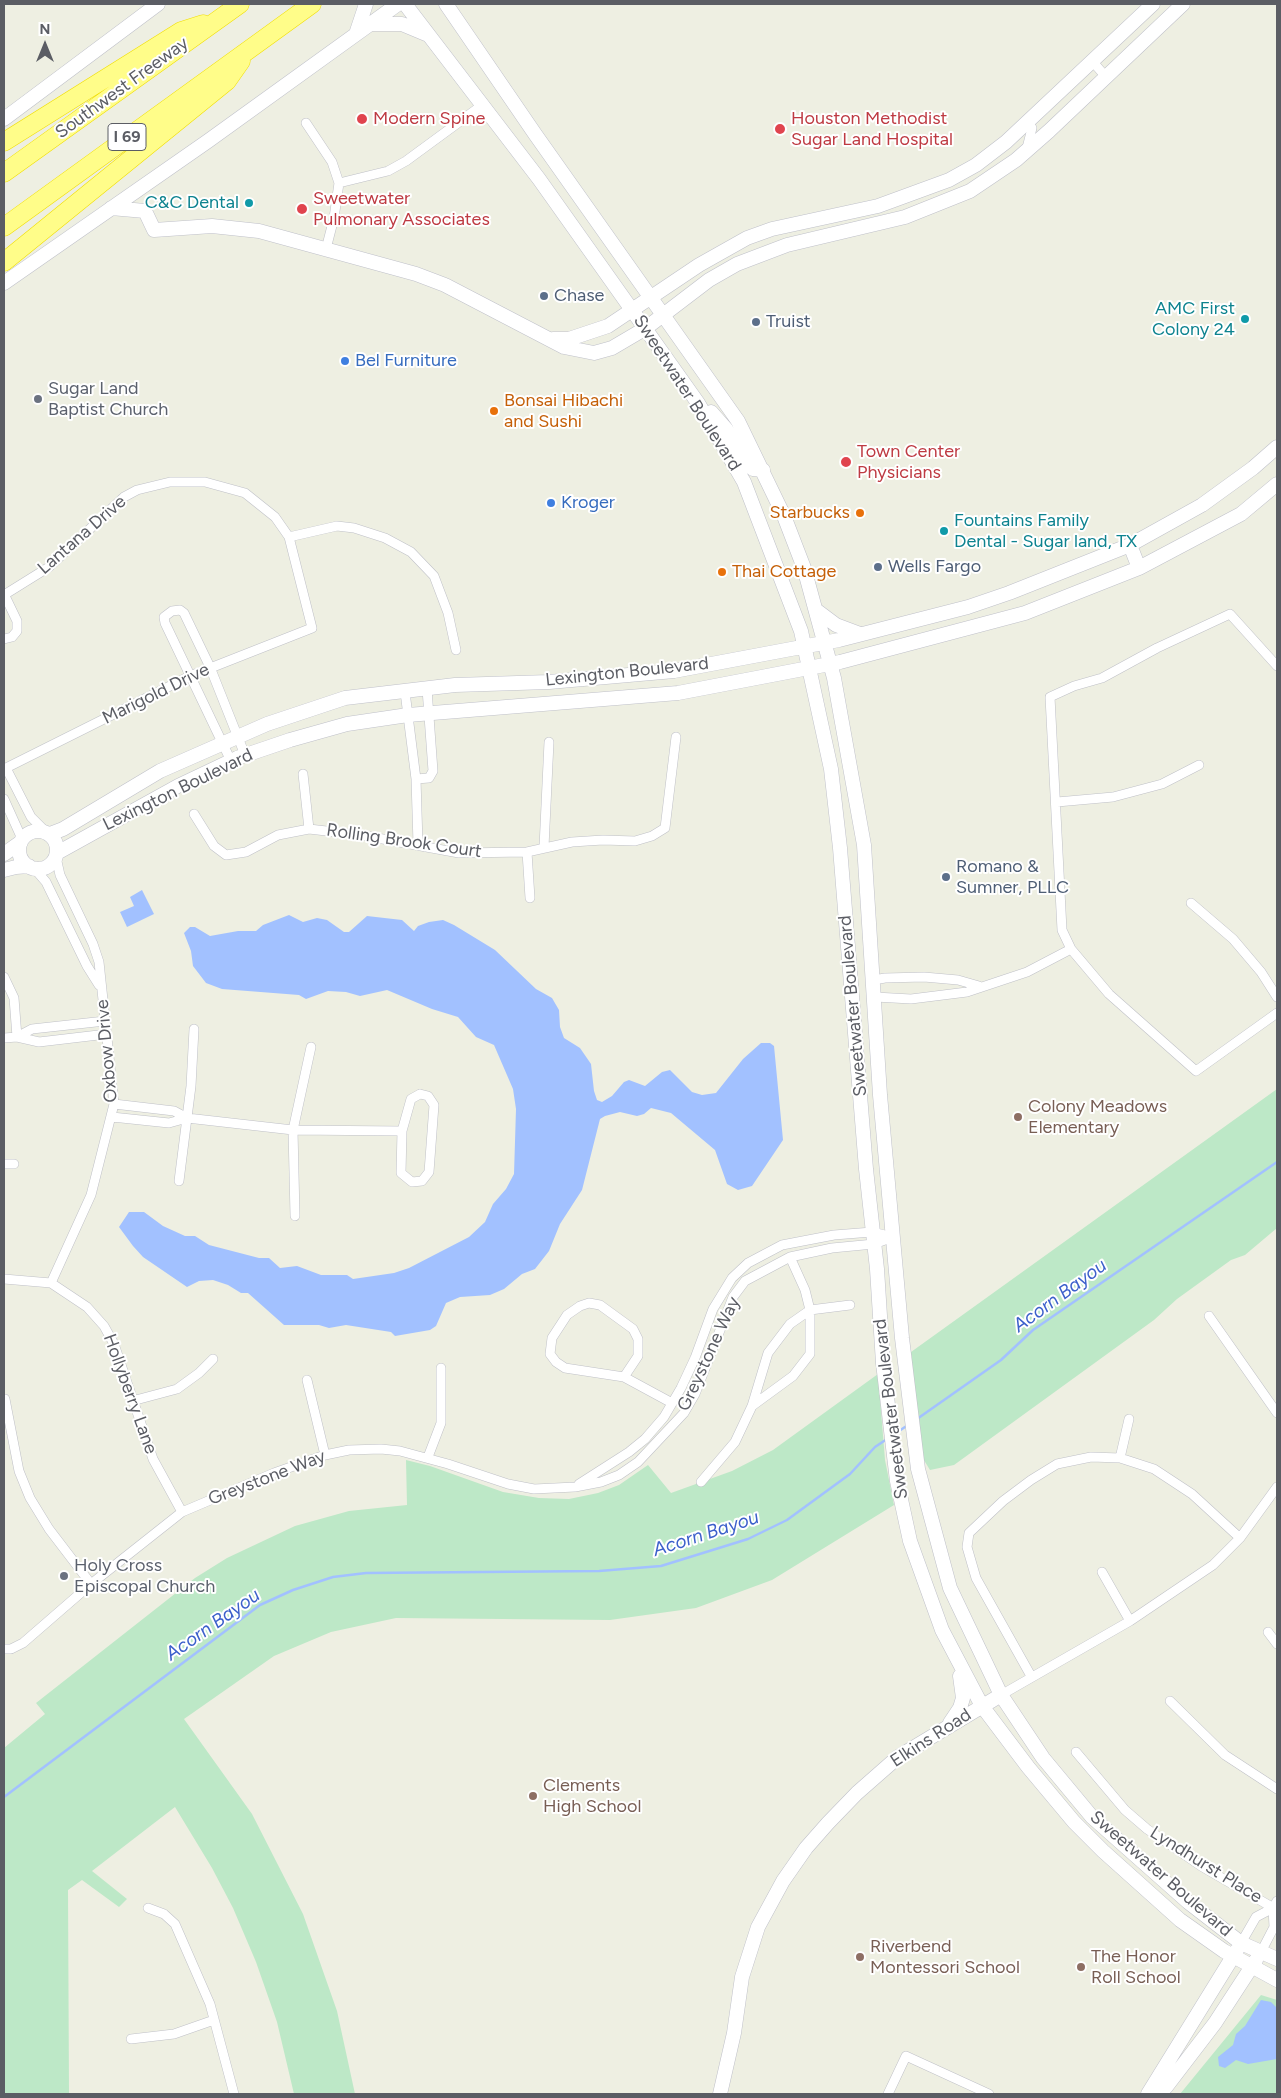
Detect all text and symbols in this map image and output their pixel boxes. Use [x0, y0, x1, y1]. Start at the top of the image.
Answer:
north arrow [20, 20, 70, 70]
text: N [40, 21, 50, 38]
street label: Southwest Freeway [51, 32, 193, 144]
place label: Modern Spine [373, 108, 485, 130]
place label: Houston Methodist Sugar Land Hospital [791, 108, 953, 150]
marker: Modern Spine [355, 112, 369, 126]
marker: Houston Methodist Sugar Land Hospital [773, 122, 787, 136]
road number: I 69 [108, 124, 146, 150]
place label: Sweetwater Pulmonary Associates [313, 188, 490, 230]
place label: C&C Dental [145, 192, 239, 214]
marker: C&C Dental [243, 197, 255, 209]
marker: Sweetwater Pulmonary Associates [295, 202, 309, 216]
place label: Chase [554, 285, 604, 307]
marker: Chase [538, 290, 550, 302]
place label: AMC First Colony 24 [1152, 298, 1235, 340]
street label: Sweetwater Boulevard [628, 311, 746, 475]
place label: Truist [766, 311, 811, 333]
marker: AMC First Colony 24 [1239, 313, 1251, 325]
marker: Truist [750, 316, 762, 328]
place label: Bel Furniture [355, 350, 457, 372]
marker: Bel Furniture [339, 355, 351, 367]
place label: Sugar Land Baptist Church [48, 378, 168, 420]
place label: Bonsai Hibachi and Sushi [504, 390, 623, 432]
marker: Sugar Land Baptist Church [32, 393, 44, 405]
marker: Bonsai Hibachi and Sushi [488, 405, 500, 417]
place label: Town Center Physicians [857, 441, 960, 484]
marker: Town Center Physicians [839, 455, 853, 469]
street label: Lantana Drive [33, 491, 131, 579]
place label: Kroger [561, 492, 615, 514]
marker: Kroger [545, 497, 557, 509]
place label: Starbucks [769, 502, 850, 524]
marker: Starbucks [854, 507, 866, 519]
place label: Fountains Family Dental - Sugar land, TX [954, 510, 1137, 552]
marker: Fountains Family Dental - Sugar land, TX [938, 525, 950, 537]
place label: Wells Fargo [888, 556, 981, 578]
place label: Thai Cottage [732, 561, 836, 583]
marker: Wells Fargo [872, 561, 884, 573]
marker: Thai Cottage [716, 566, 728, 578]
street label: Lexington Boulevard [544, 653, 710, 691]
street label: Marigold Drive [99, 659, 213, 729]
street label: Lexington Boulevard [100, 744, 256, 836]
street label: Rolling Brook Court [325, 819, 483, 863]
place label: Romano & Sumner, PLLC [956, 856, 1069, 899]
marker: Romano & Sumner, PLLC [940, 871, 952, 883]
street label: Sweetwater Boulevard [834, 915, 872, 1097]
street label: Oxbow Drive [92, 999, 122, 1103]
place label: Colony Meadows Elementary [1028, 1096, 1167, 1138]
marker: Colony Meadows Elementary [1012, 1111, 1024, 1123]
water label: Acorn Bayou [1009, 1254, 1111, 1338]
street label: Greystone Way [673, 1293, 745, 1415]
street label: Sweetwater Boulevard [869, 1318, 913, 1500]
street label: Hollyberry Lane [98, 1331, 162, 1457]
street label: Greystone Way [205, 1446, 329, 1510]
water label: Acorn Bayou [650, 1506, 762, 1562]
place label: Holy Cross Episcopal Church [74, 1555, 215, 1598]
marker: Holy Cross Episcopal Church [58, 1570, 70, 1582]
water label: Acorn Bayou [161, 1584, 265, 1666]
street label: Elkins Road [887, 1704, 975, 1772]
place label: Clements High School [543, 1775, 641, 1818]
marker: Clements High School [527, 1790, 539, 1802]
street label: Sweetwater Boulevard [1085, 1806, 1237, 1942]
street label: Lyndhurst Place [1146, 1822, 1266, 1908]
place label: Riverbend Montessori School [870, 1936, 1020, 1978]
place label: The Honor Roll School [1091, 1946, 1181, 1988]
marker: Riverbend Montessori School [854, 1951, 866, 1963]
marker: The Honor Roll School [1075, 1961, 1087, 1973]

